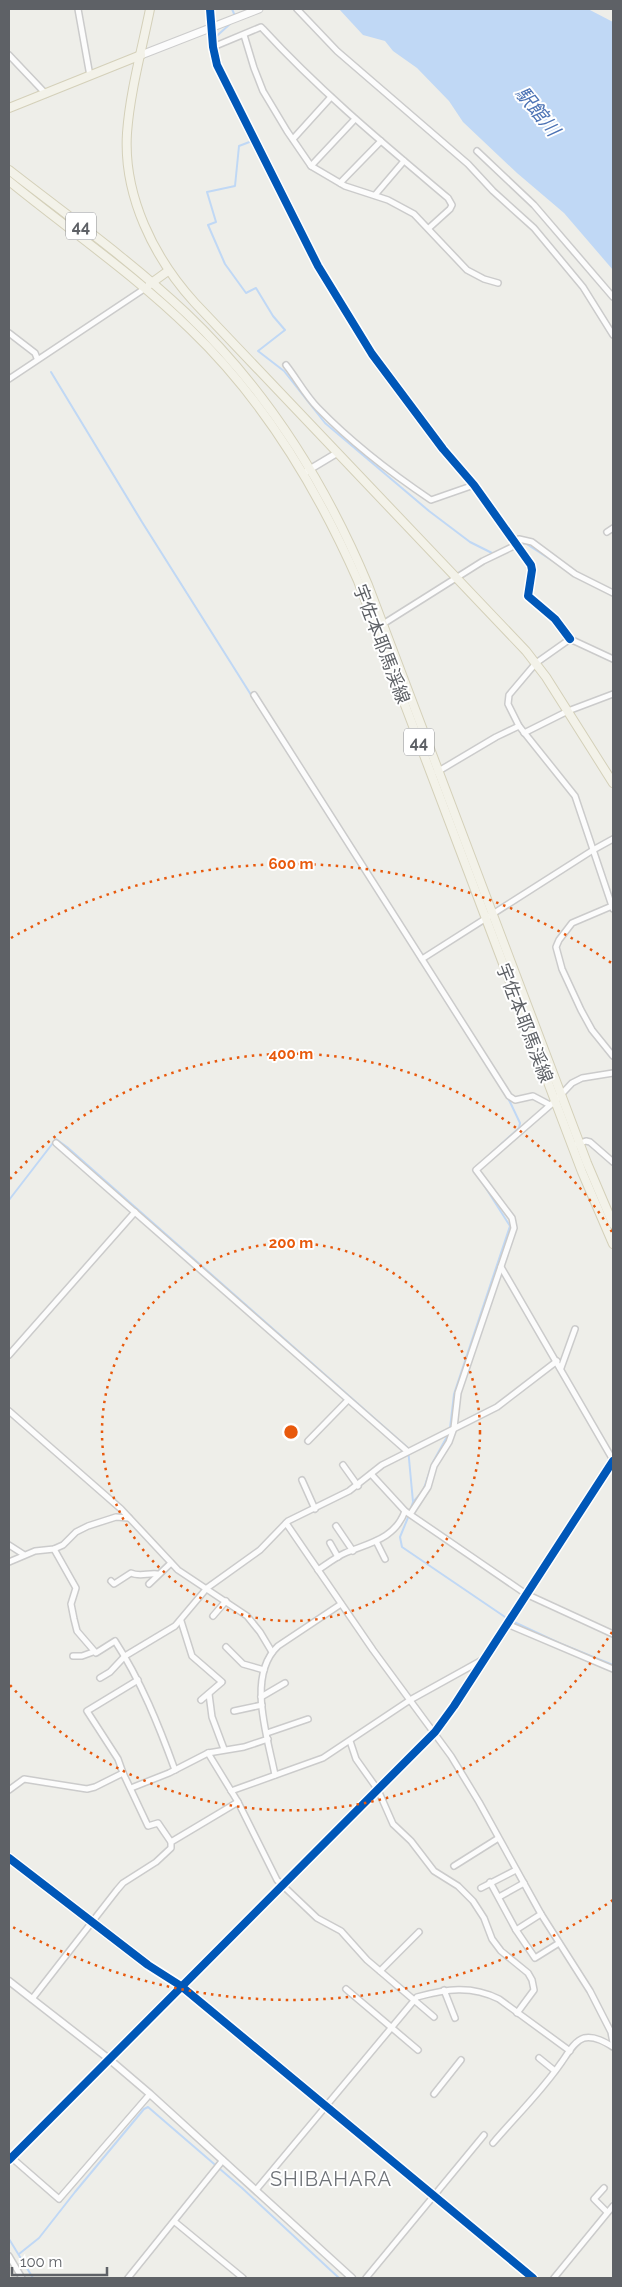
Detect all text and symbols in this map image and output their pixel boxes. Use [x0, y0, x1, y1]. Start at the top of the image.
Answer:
water label: 駅館川 [512, 82, 566, 142]
road number: 44 [66, 212, 96, 240]
street label: 宇佐本耶馬渓線 [350, 581, 414, 707]
road number: 44 [404, 729, 434, 756]
text: 600 m [268, 855, 314, 873]
street label: 宇佐本耶馬渓線 [493, 960, 557, 1086]
text: 400 m [269, 1045, 313, 1063]
text: 200 m [269, 1234, 313, 1252]
centre of rings [282, 1423, 300, 1441]
district label: SHIBAHARA [270, 2167, 392, 2191]
scale bar [12, 2244, 108, 2276]
text: 100 m [20, 2253, 62, 2271]

